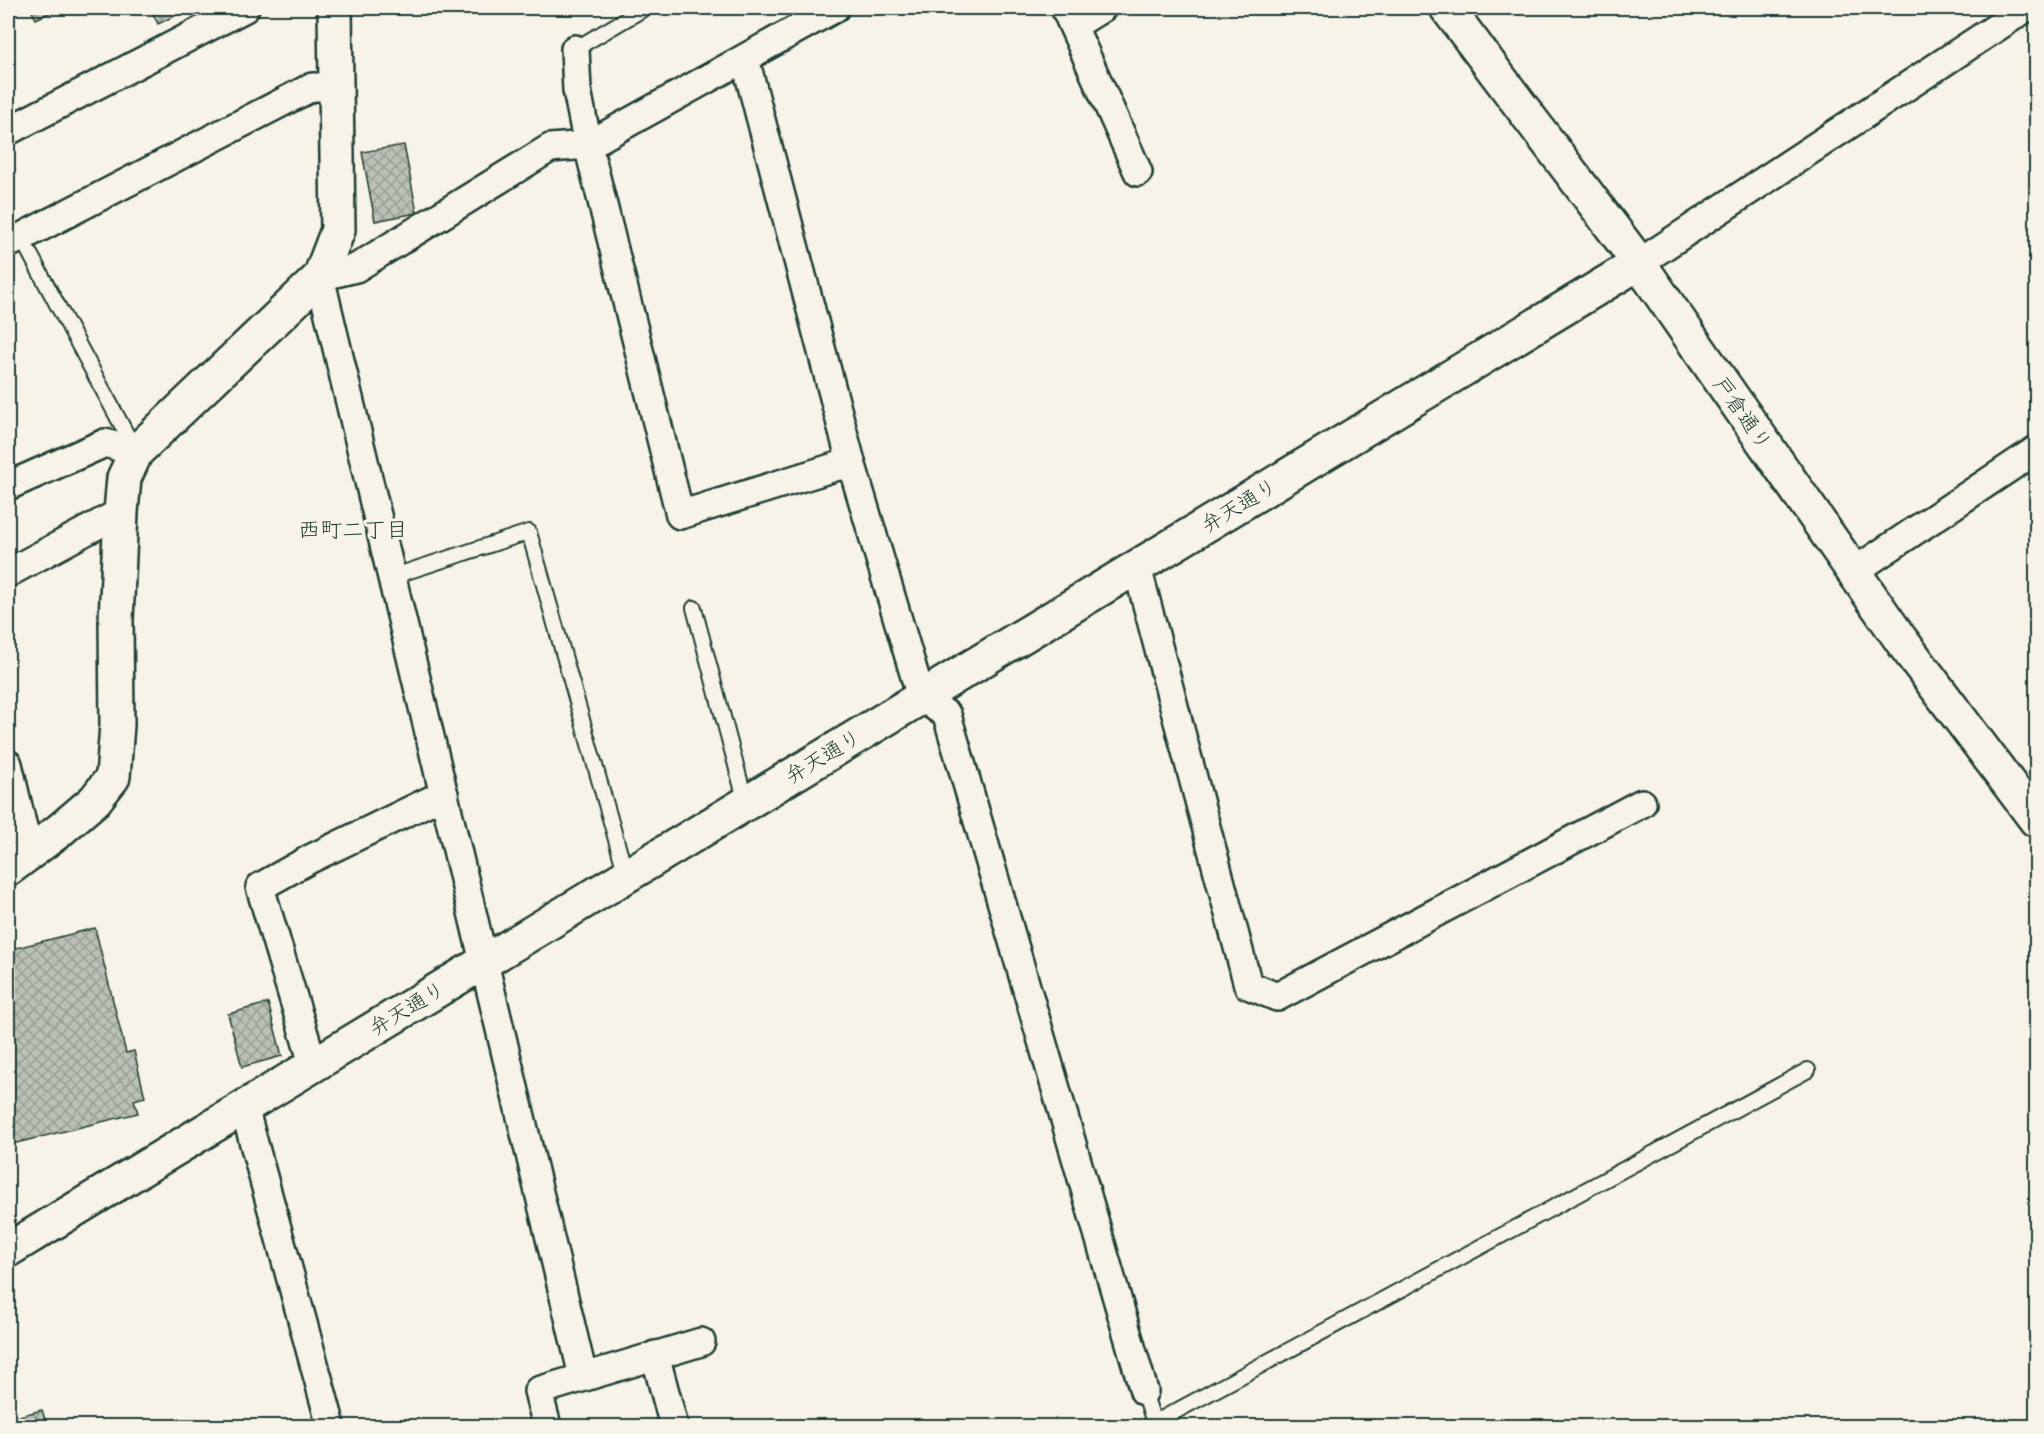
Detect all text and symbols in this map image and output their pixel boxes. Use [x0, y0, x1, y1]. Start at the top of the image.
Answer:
street label: 戸倉通り [1708, 371, 1778, 455]
street label: 弁天通り [1196, 472, 1282, 538]
district label: 西町二丁目 [298, 515, 408, 543]
street label: 弁天通り [780, 723, 866, 789]
street label: 弁天通り [364, 975, 450, 1041]

